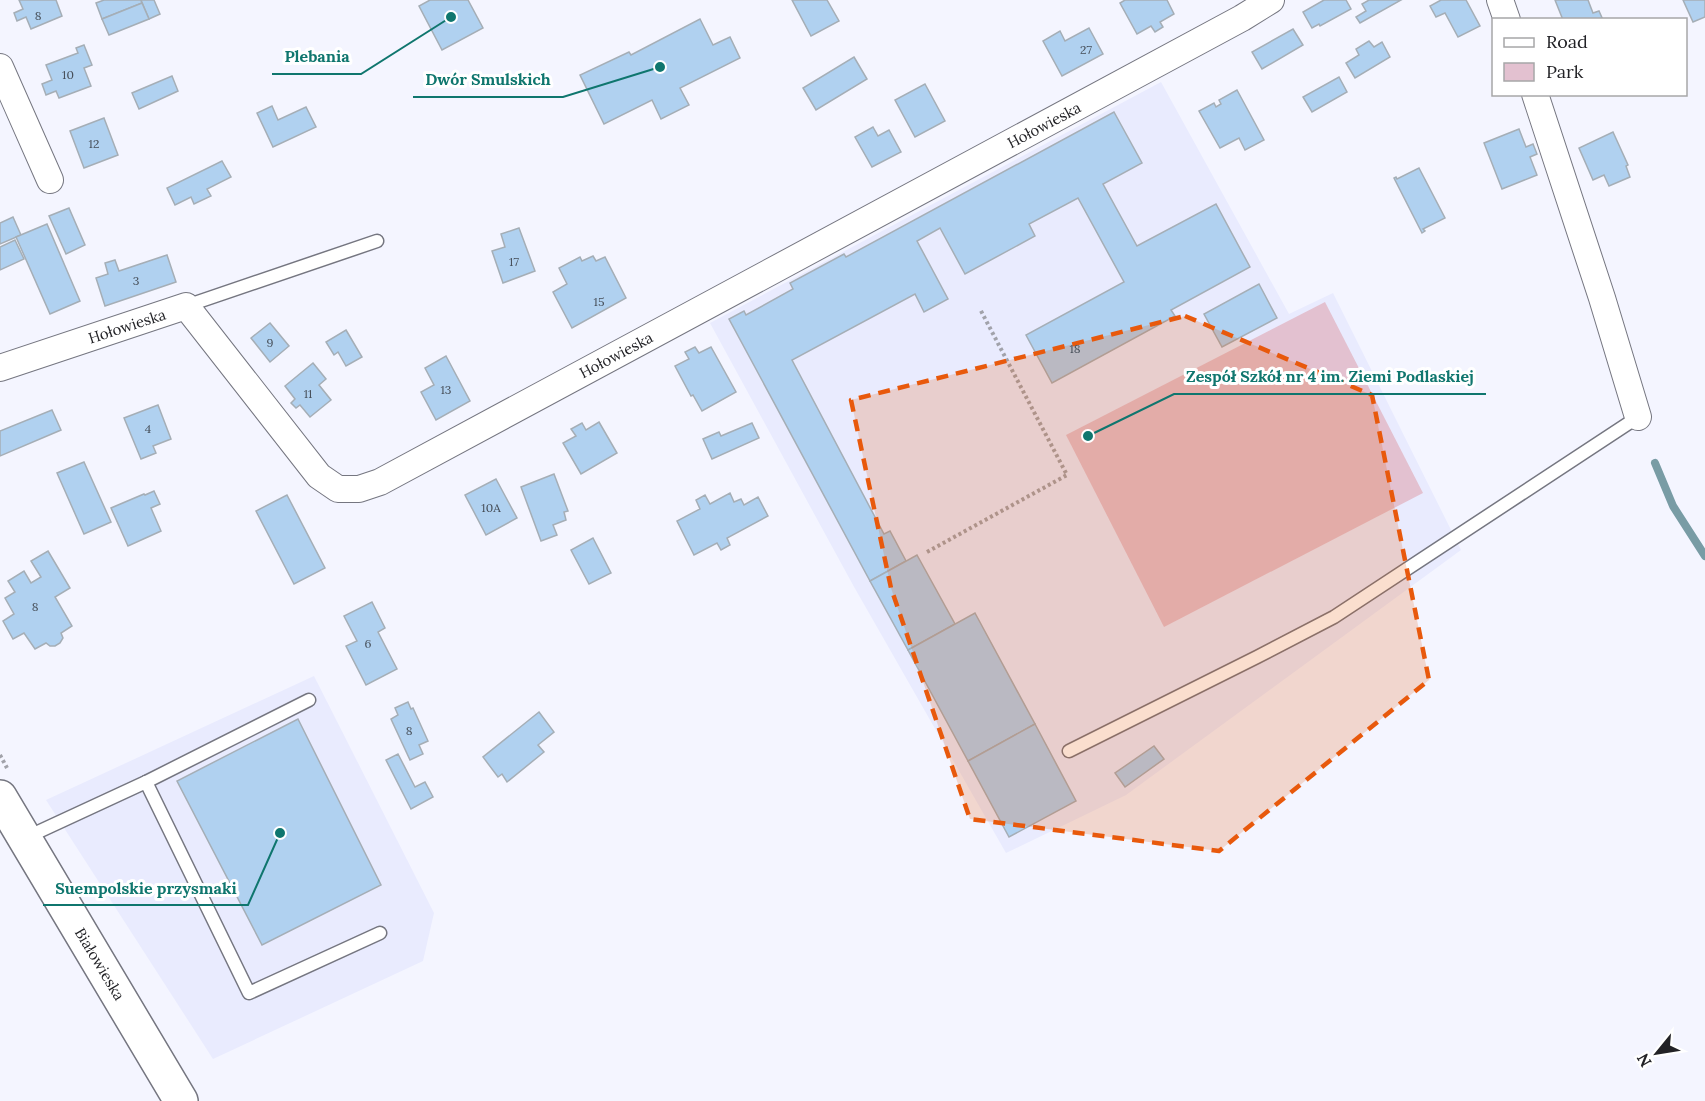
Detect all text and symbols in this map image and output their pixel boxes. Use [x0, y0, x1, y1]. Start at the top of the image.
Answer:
house number: 8 [35, 8, 42, 23]
legend [1492, 18, 1687, 96]
text: Road [1546, 30, 1588, 53]
callout: Plebania [272, 40, 361, 74]
house number: 27 [1080, 42, 1092, 57]
text: Plebania [284, 46, 350, 66]
text: Park [1546, 60, 1584, 83]
callout: Dwór Smulskich [413, 63, 563, 97]
house number: 10 [62, 67, 74, 82]
text: Dwór Smulskich [425, 69, 551, 89]
street label: Hołowieska [1004, 98, 1084, 152]
house number: 12 [89, 136, 99, 151]
house number: 17 [509, 254, 519, 269]
house number: 3 [133, 273, 140, 288]
house number: 15 [594, 294, 604, 309]
street label: Hołowieska [86, 304, 168, 347]
street label: Hołowieska [576, 328, 656, 382]
house number: 9 [267, 335, 274, 350]
house number: 18 [1069, 341, 1081, 356]
callout: Zespół Szkół nr 4 im. Ziemi Podlaskiej [1174, 360, 1486, 394]
text: Zespół Szkół nr 4 im. Ziemi Podlaskiej [1186, 366, 1474, 386]
house number: 13 [440, 382, 452, 397]
house number: 11 [304, 386, 312, 401]
house number: 4 [145, 421, 152, 436]
house number: 10A [481, 500, 501, 515]
house number: 8 [32, 599, 39, 614]
house number: 6 [365, 636, 372, 651]
house number: 8 [406, 723, 413, 738]
callout: Suempolskie przysmaki [43, 871, 248, 905]
text: Suempolskie przysmaki [55, 878, 237, 898]
street label: Białowieska [71, 924, 129, 1004]
north arrow [1627, 1023, 1687, 1083]
text: N [1632, 1050, 1656, 1071]

